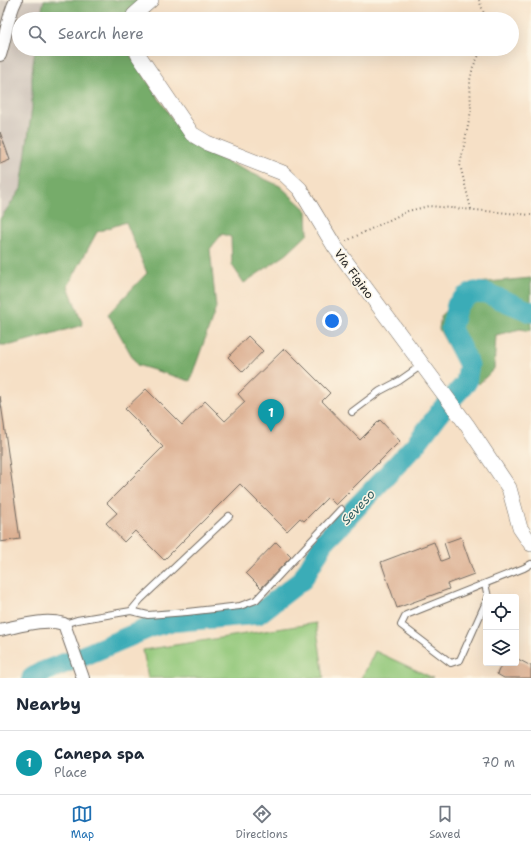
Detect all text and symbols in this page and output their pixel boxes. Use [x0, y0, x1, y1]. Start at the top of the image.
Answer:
search box [12, 12, 519, 56]
icon: search [26, 23, 48, 45]
text: Search here [58, 24, 144, 44]
street label: Via Figino [331, 246, 377, 302]
your location [322, 311, 342, 331]
pin: 1 [258, 399, 284, 432]
water label: Seveso [337, 486, 379, 528]
map controls [483, 594, 519, 666]
button: locate [483, 594, 519, 630]
button: layers [483, 630, 519, 666]
text: Nearby [16, 693, 81, 715]
text: Canepa spa [54, 744, 144, 764]
text: 1 [26, 754, 32, 771]
text: 70 m [481, 754, 515, 771]
text: Place [54, 764, 87, 781]
tab: Map [71, 803, 94, 842]
tab: Directions [235, 803, 288, 842]
tab: Saved [429, 803, 460, 842]

